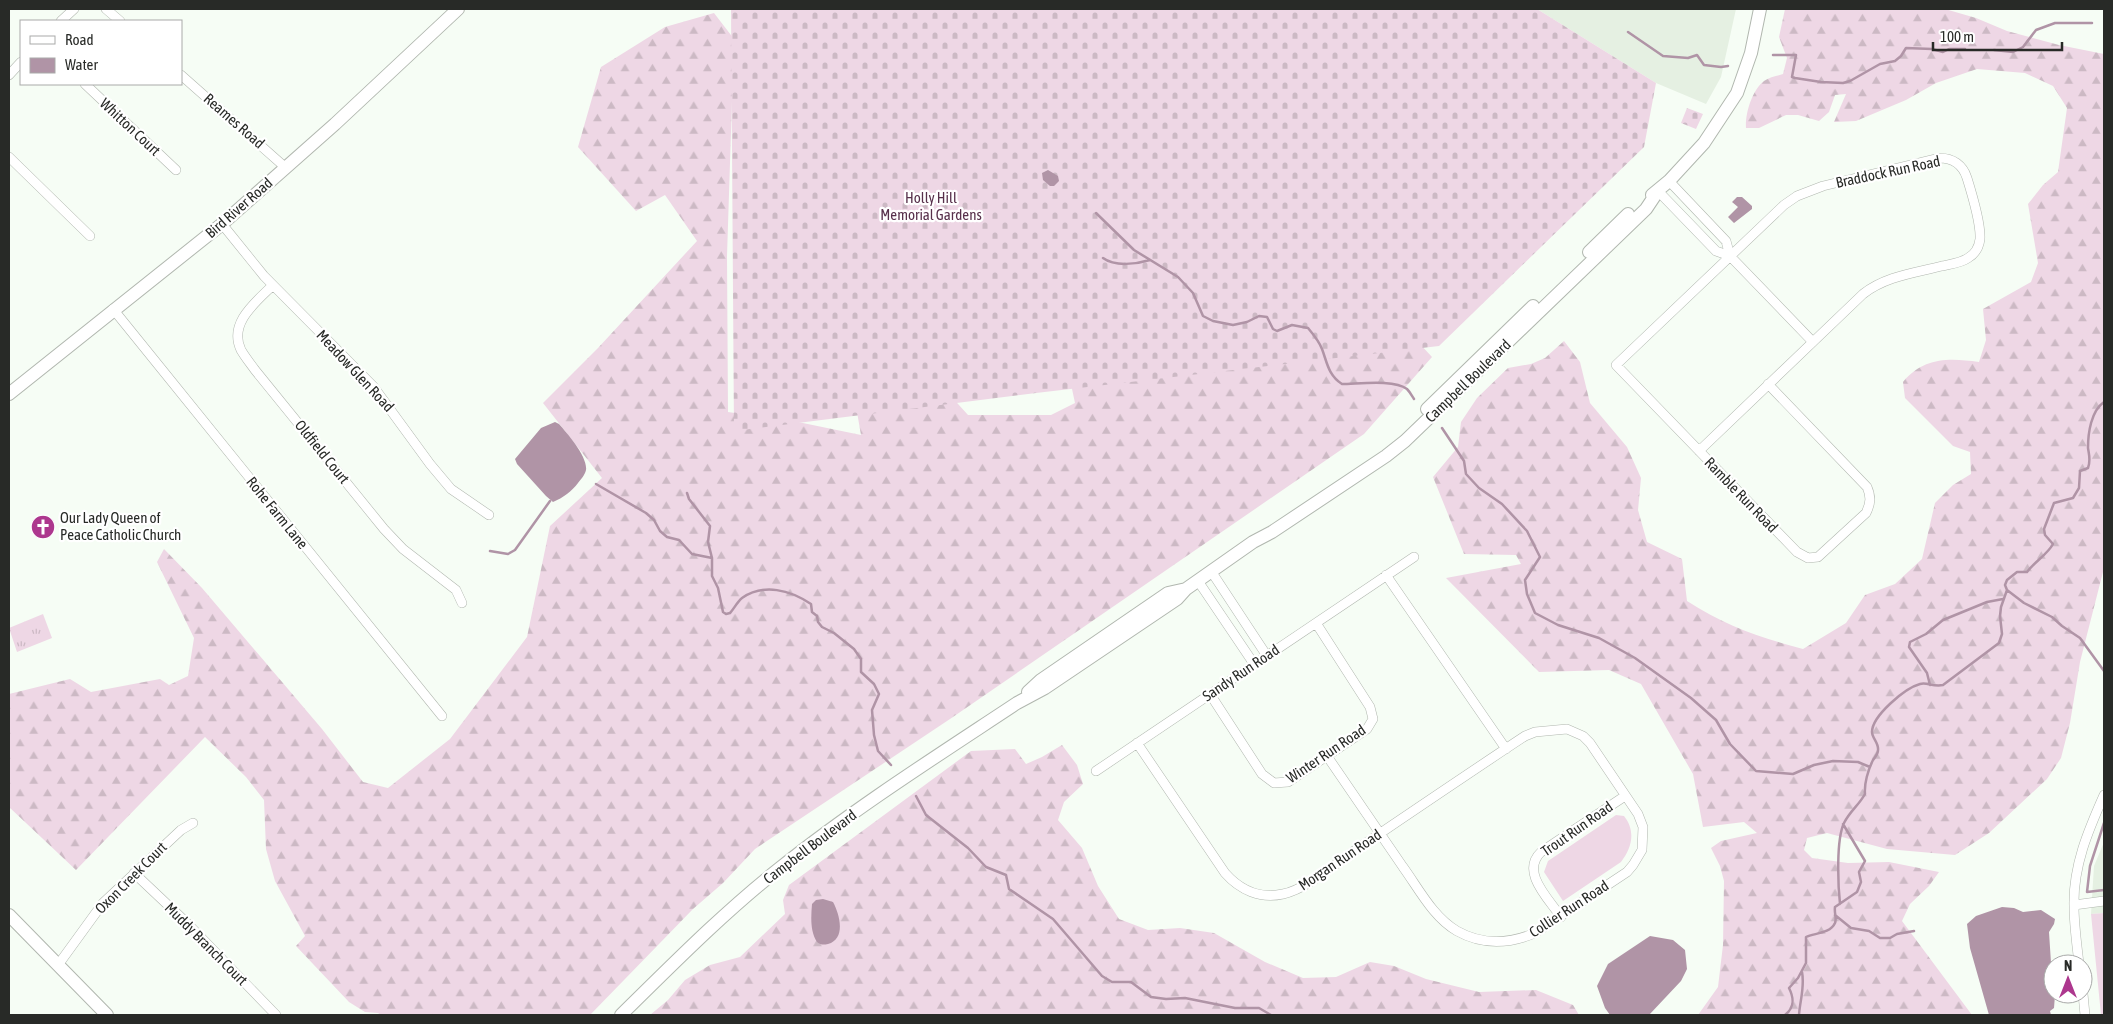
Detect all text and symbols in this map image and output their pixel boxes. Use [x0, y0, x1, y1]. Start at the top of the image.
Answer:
legend [20, 20, 182, 85]
scale bar [1933, 20, 2062, 52]
text: 100 m [1940, 28, 1974, 45]
text: Road [65, 31, 94, 48]
text: Water [65, 56, 98, 73]
street label: Reames Road [200, 90, 268, 152]
street label: Whitton Court [97, 94, 164, 159]
street label: Braddock Run Road [1834, 152, 1942, 191]
street label: Bird River Road [202, 174, 276, 241]
park label: Holly Hill Memorial Gardens [880, 189, 982, 223]
street label: Meadow Glen Road [313, 326, 398, 415]
street label: Campbell Boulevard [1421, 336, 1514, 426]
street label: Oldfield Court [292, 417, 353, 487]
street label: Ramble Run Road [1701, 454, 1781, 536]
street label: Rohe Farm Lane [243, 473, 312, 552]
place label: Our Lady Queen of Peace Catholic Church [60, 509, 181, 543]
church icon: Our Lady Queen of Peace Catholic Church [30, 514, 56, 540]
street label: Sandy Run Road [1199, 641, 1282, 704]
street label: Winter Run Road [1283, 721, 1369, 786]
street label: Trout Run Road [1538, 798, 1616, 860]
street label: Campbell Boulevard [760, 806, 860, 887]
street label: Morgan Run Road [1295, 826, 1384, 894]
street label: Oxon Creek Court [91, 838, 170, 917]
street label: Collier Run Road [1526, 877, 1612, 941]
street label: Muddy Branch Court [162, 899, 251, 988]
north arrow [2043, 954, 2093, 1004]
text: N [2064, 958, 2072, 974]

